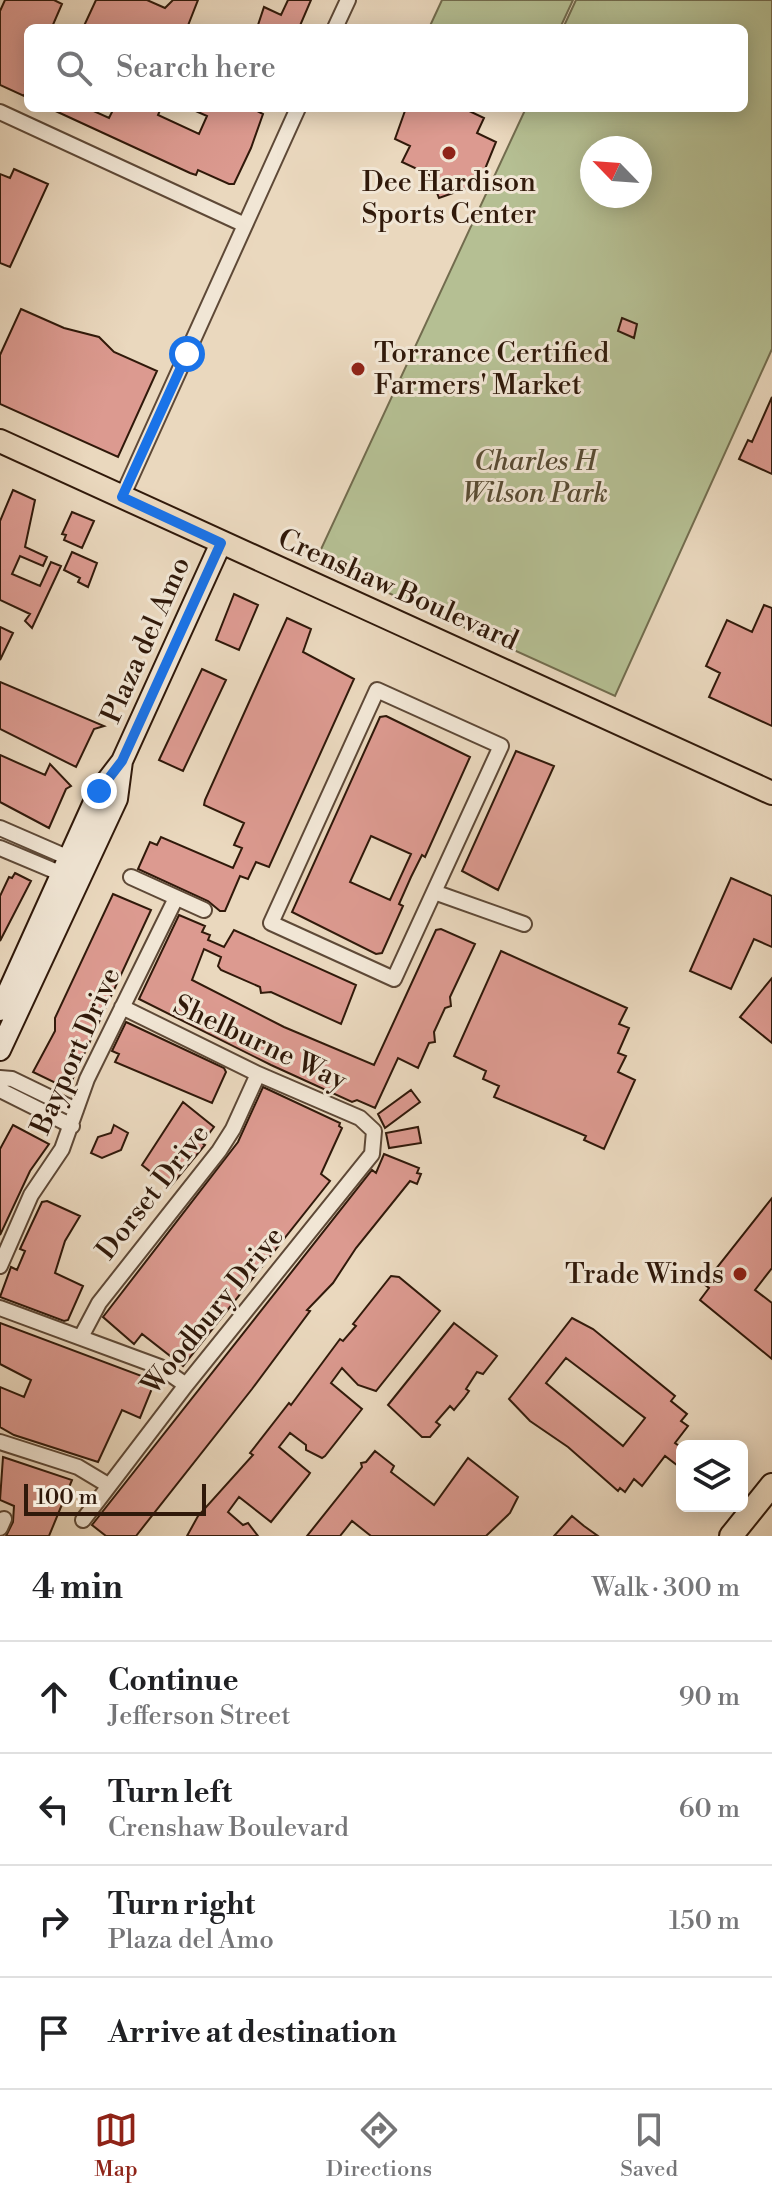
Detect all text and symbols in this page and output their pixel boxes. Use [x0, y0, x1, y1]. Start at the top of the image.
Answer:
search box [24, 24, 748, 112]
icon: search [52, 46, 96, 90]
text: Search here [116, 49, 276, 87]
north arrow [580, 136, 652, 208]
marker: Dee Hardison Sports Center [440, 144, 458, 162]
place label: Dee Hardison Sports Center [362, 165, 536, 232]
route start [169, 336, 205, 372]
place label: Torrance Certified Farmers' Market [374, 336, 609, 403]
marker: Torrance Certified Farmers' Market [349, 360, 367, 378]
park label: Charles H Wilson Park [462, 444, 608, 511]
street label: Crenshaw Boulevard [272, 521, 524, 659]
street label: Plaza del Amo [94, 551, 198, 729]
route end [81, 773, 117, 809]
street label: Bayport Drive [23, 962, 128, 1141]
street label: Shelburne Way [168, 988, 353, 1099]
street label: Dorset Drive [89, 1117, 217, 1267]
street label: Woodbury Drive [134, 1220, 292, 1403]
place label: Trade Winds [565, 1257, 724, 1292]
marker: Trade Winds [731, 1265, 749, 1283]
map controls [676, 1440, 748, 1512]
button: layers [676, 1440, 748, 1512]
scale bar [24, 1480, 206, 1516]
text: 100 m [36, 1484, 98, 1511]
text: 4 min [32, 1567, 123, 1609]
text: Walk · 300 m [592, 1572, 740, 1604]
text: Continue [108, 1662, 239, 1700]
icon: ahead [32, 1675, 76, 1719]
text: 90 m [679, 1681, 740, 1713]
text: Jefferson Street [108, 1700, 290, 1732]
text: Turn left [108, 1774, 232, 1812]
icon: left [32, 1787, 76, 1831]
text: 60 m [679, 1793, 740, 1825]
text: Crenshaw Boulevard [108, 1812, 349, 1844]
text: Turn right [108, 1886, 255, 1924]
icon: right [32, 1899, 76, 1943]
text: 150 m [669, 1905, 740, 1937]
text: Plaza del Amo [108, 1924, 274, 1956]
icon: arrive [32, 2011, 76, 2055]
text: Arrive at destination [108, 2014, 397, 2052]
tab: Map [94, 2108, 138, 2183]
tab: Directions [326, 2108, 432, 2183]
tab: Saved [620, 2108, 678, 2183]

